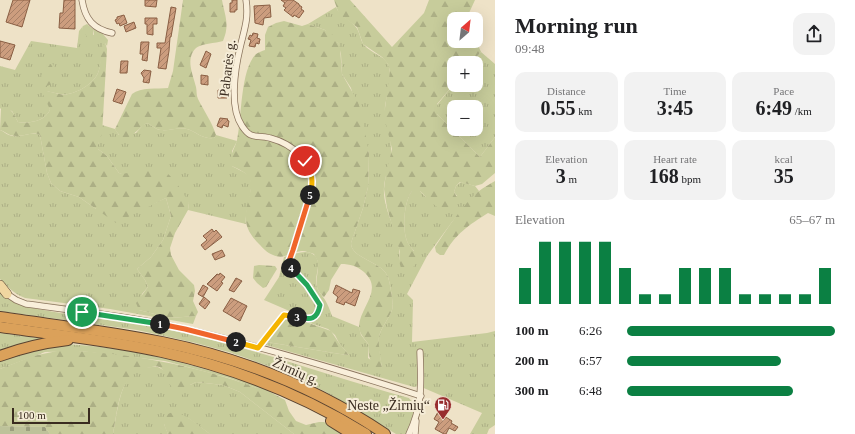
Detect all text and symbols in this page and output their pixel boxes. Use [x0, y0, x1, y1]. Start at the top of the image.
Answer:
north arrow [447, 12, 483, 48]
map controls [447, 12, 483, 136]
text: Morning run [515, 13, 638, 38]
button: share [793, 13, 835, 55]
street label: Pabarės g. [217, 39, 238, 98]
text: 09:48 [515, 41, 545, 56]
button: + [447, 56, 483, 92]
text: Distance [547, 85, 586, 97]
text: Time [664, 85, 686, 97]
text: Pace [773, 85, 794, 97]
text: 0.55 [540, 97, 575, 119]
text: 3:45 [657, 97, 693, 119]
text: 6:49 [755, 97, 792, 119]
button: − [447, 100, 483, 136]
text: km [575, 105, 592, 117]
text: /km [792, 105, 812, 117]
pin [288, 144, 322, 178]
icon: check [294, 150, 316, 172]
text: Elevation [545, 153, 587, 165]
text: Heart rate [653, 153, 697, 165]
text: kcal [774, 153, 793, 165]
text: 3 [556, 165, 566, 187]
text: 168 [649, 165, 679, 187]
text: 35 [774, 165, 794, 187]
text: m [566, 173, 577, 185]
text: bpm [679, 173, 701, 185]
pin: 5 [300, 185, 320, 205]
text: 5 [307, 189, 313, 201]
text: Elevation [515, 212, 565, 227]
text: 65–67 m [789, 212, 835, 227]
pin: 4 [281, 258, 301, 278]
text: 4 [288, 262, 294, 274]
pin [65, 295, 99, 329]
icon: arrive [71, 301, 93, 323]
pin: 3 [287, 307, 307, 327]
text: 3 [294, 311, 300, 323]
pin: 1 [150, 314, 170, 334]
text: 1 [157, 318, 163, 330]
text: 100 m [515, 323, 549, 338]
text: 6:26 [579, 323, 602, 338]
pin: 2 [226, 332, 246, 352]
text: 2 [233, 336, 239, 348]
text: 200 m [515, 353, 549, 368]
text: 6:57 [579, 353, 602, 368]
street label: Žirnių g. [270, 354, 322, 388]
text: 300 m [515, 383, 549, 398]
text: 6:48 [579, 383, 602, 398]
fuel station icon: Neste „Žirnių“ [433, 395, 453, 420]
place label: Neste „Žirnių“ [347, 397, 430, 413]
scale bar [12, 406, 90, 425]
text: 100 m [18, 409, 46, 421]

